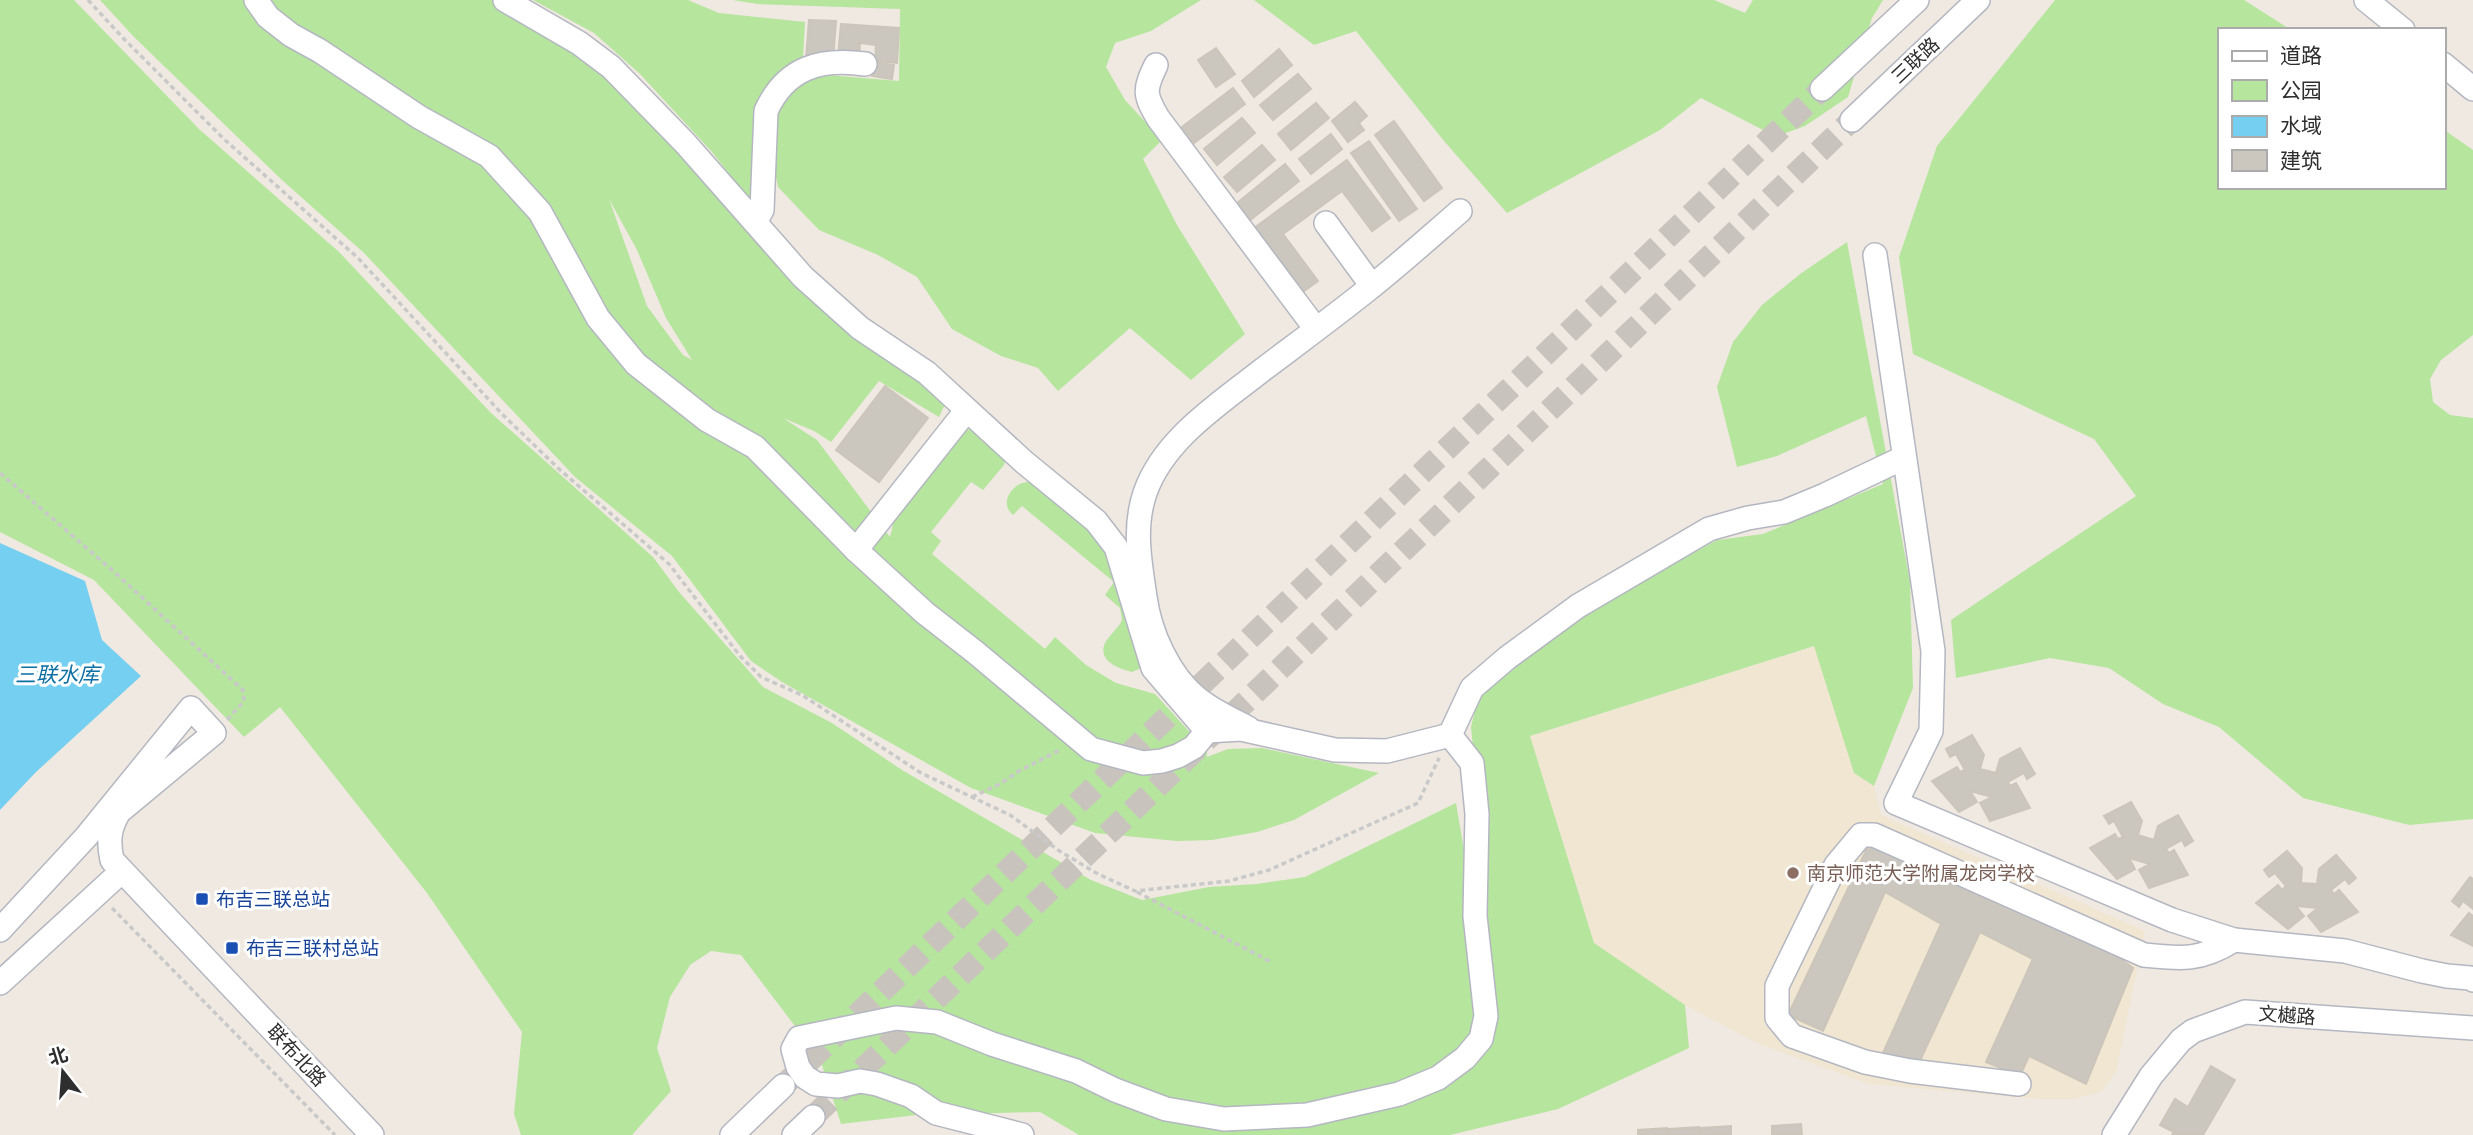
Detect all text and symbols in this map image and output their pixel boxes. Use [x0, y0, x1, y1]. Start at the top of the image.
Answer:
legend [2218, 28, 2445, 189]
street label: 三联路 [1886, 32, 1945, 89]
text: 道路 [2280, 42, 2322, 70]
text: 公园 [2280, 77, 2322, 105]
text: 水域 [2280, 112, 2322, 140]
text: 建筑 [2280, 147, 2322, 175]
water label: 三联水库 [15, 661, 102, 689]
place label: 南京师范大学附属龙岗学校 [1807, 861, 2035, 886]
marker: 南京师范大学附属龙岗学校 [1785, 865, 1801, 881]
place label: 布吉三联总站 [216, 887, 330, 912]
marker: 布吉三联总站 [194, 891, 210, 907]
place label: 布吉三联村总站 [246, 936, 379, 961]
marker: 布吉三联村总站 [224, 940, 240, 956]
street label: 文樾路 [2258, 1001, 2316, 1030]
street label: 联布北路 [262, 1019, 332, 1092]
north arrow [28, 1037, 98, 1107]
text: 北 [45, 1041, 71, 1071]

